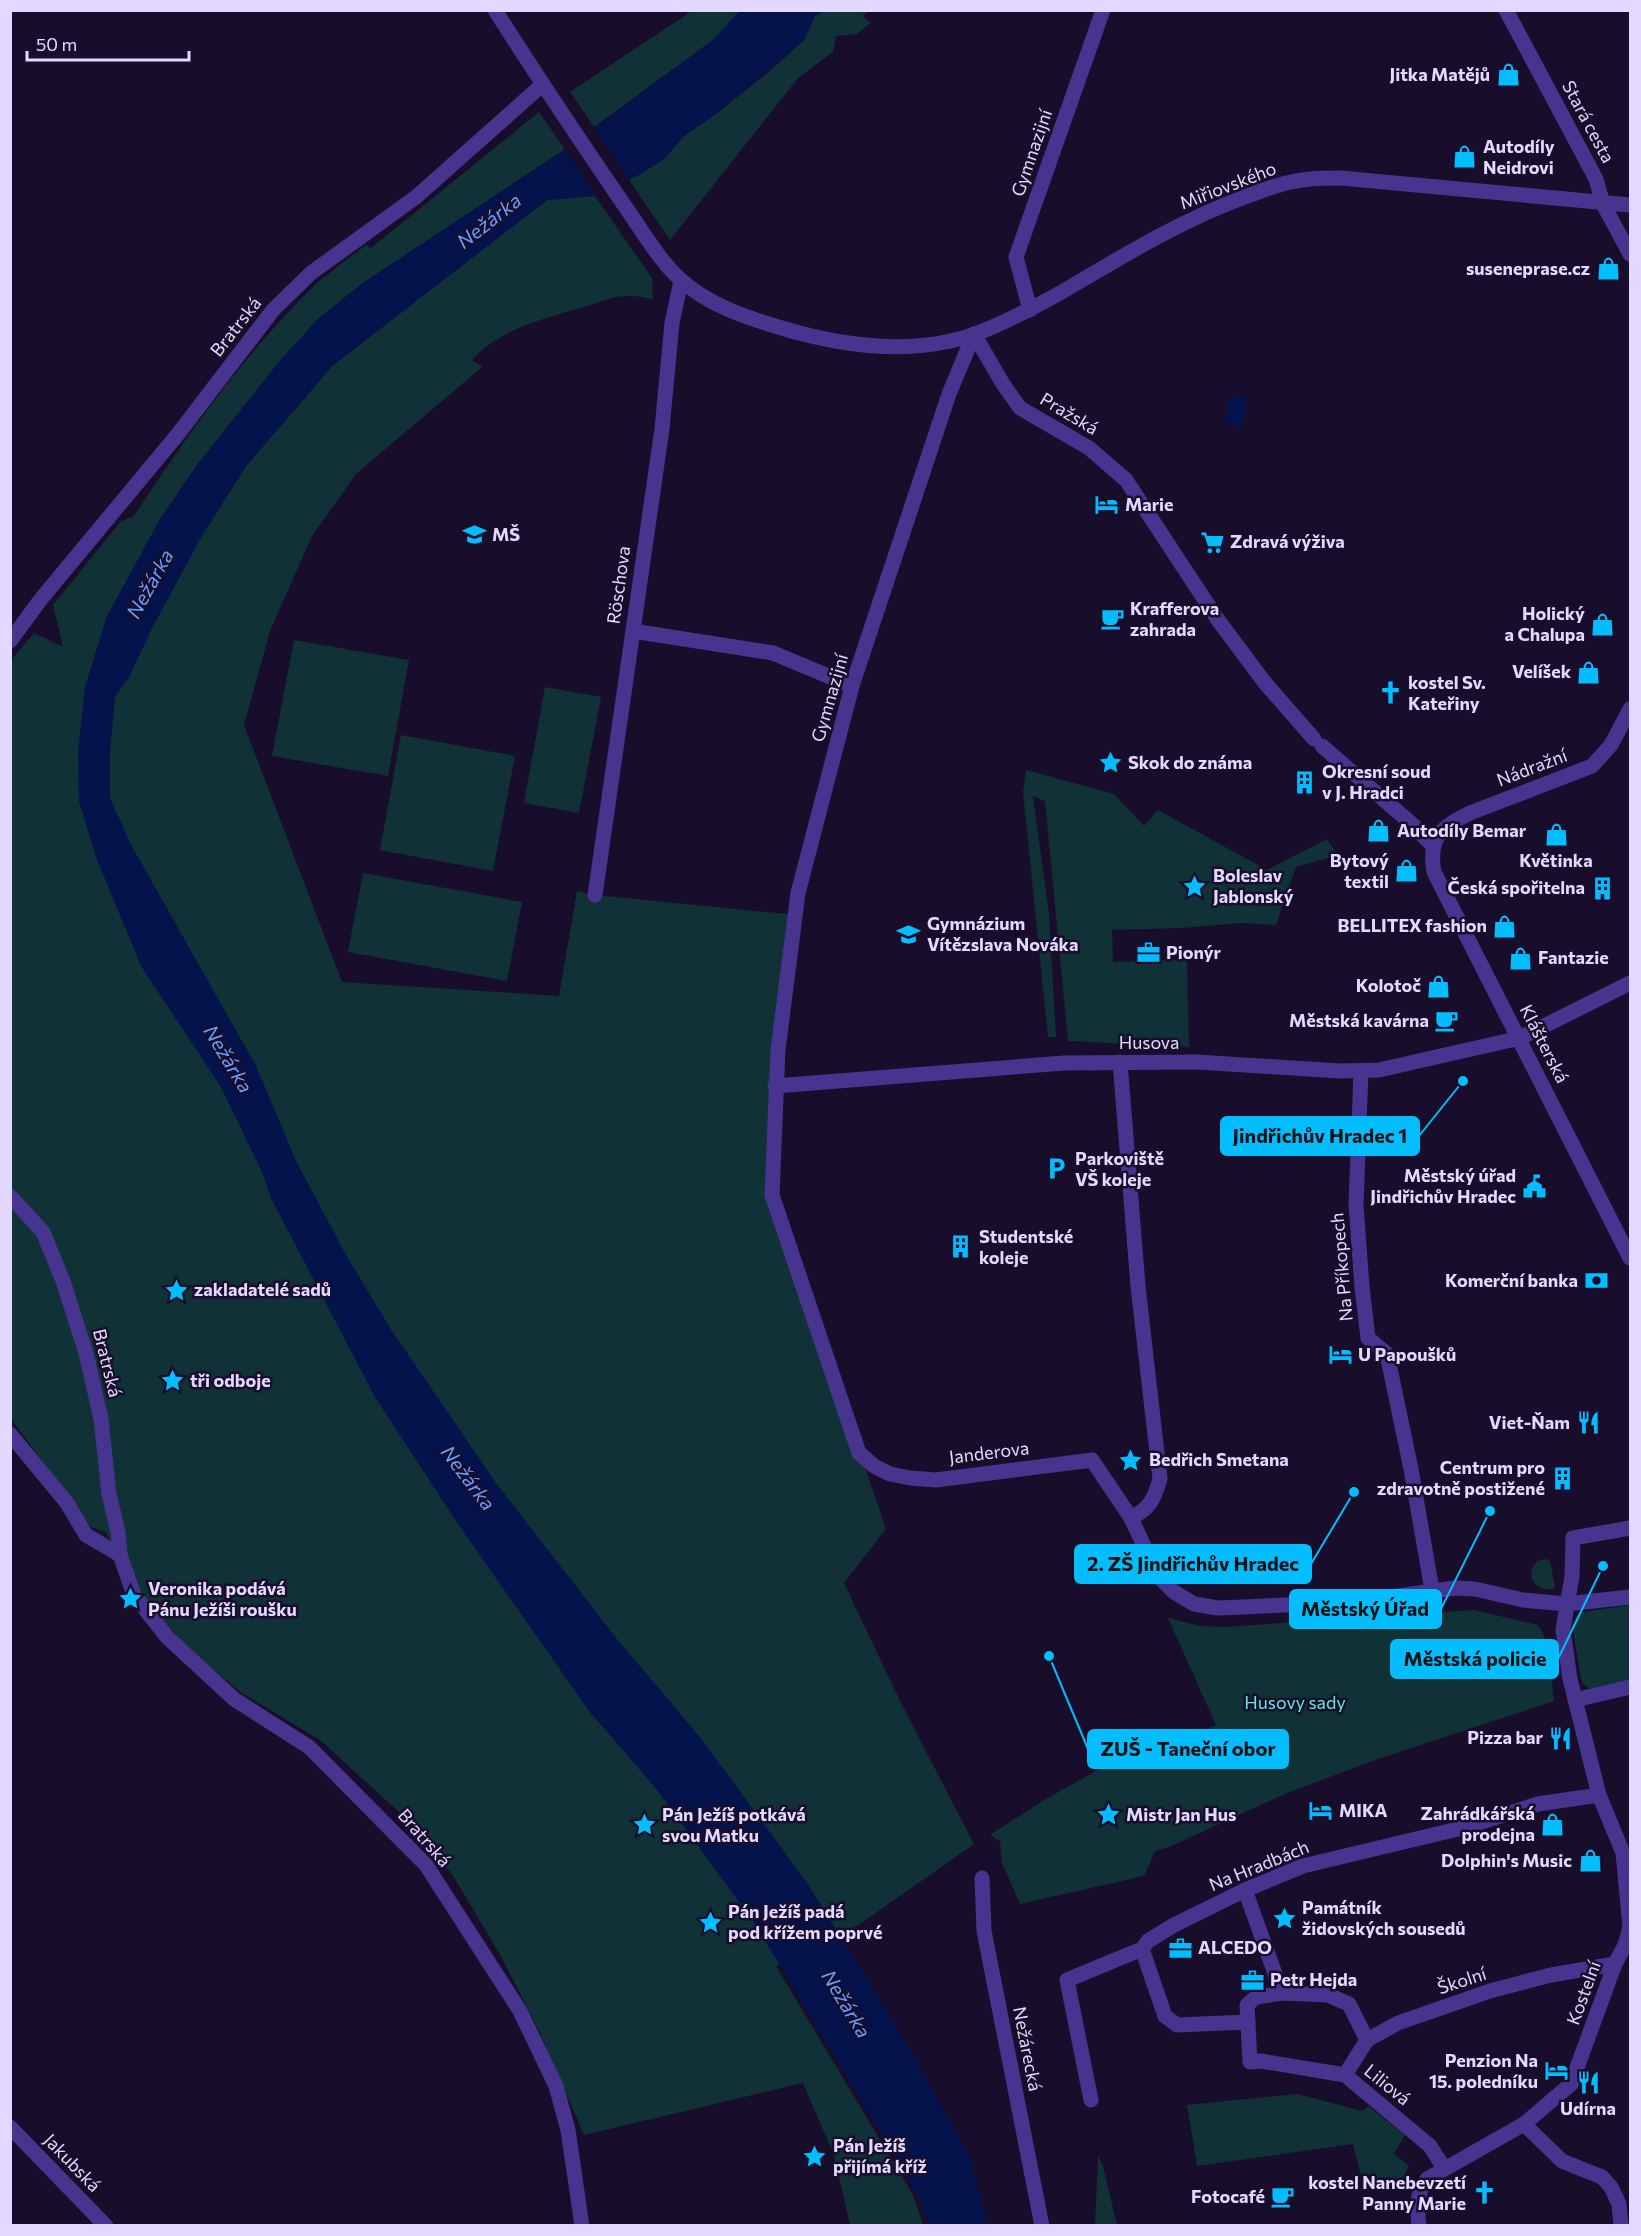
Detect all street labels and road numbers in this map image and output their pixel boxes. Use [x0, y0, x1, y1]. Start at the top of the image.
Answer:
street label: Stará cesta [1558, 77, 1620, 167]
street label: Gymnazijní [1006, 105, 1057, 199]
street label: Miřiovského [1176, 157, 1279, 213]
street label: Bratrská [205, 292, 265, 361]
street label: Pražská [1036, 387, 1103, 439]
street label: Röschova [602, 545, 634, 625]
street label: Gymnazijní [806, 650, 852, 744]
street label: Nádražní [1493, 743, 1571, 791]
street label: Klášterská [1516, 1001, 1574, 1086]
street label: Husova [1119, 1031, 1179, 1053]
street label: Na Příkopech [1325, 1212, 1357, 1322]
street label: Bratrská [89, 1326, 127, 1399]
street label: Janderova [948, 1436, 1030, 1468]
street label: Bratrská [394, 1804, 456, 1871]
street label: Na Hradbách [1205, 1835, 1312, 1895]
street label: Kostelní [1561, 1956, 1605, 2028]
street label: Školní [1434, 1961, 1490, 1998]
street label: Nežárecká [1009, 2005, 1047, 2093]
street label: Liliová [1360, 2059, 1415, 2109]
street label: Jakubská [40, 2129, 106, 2196]

